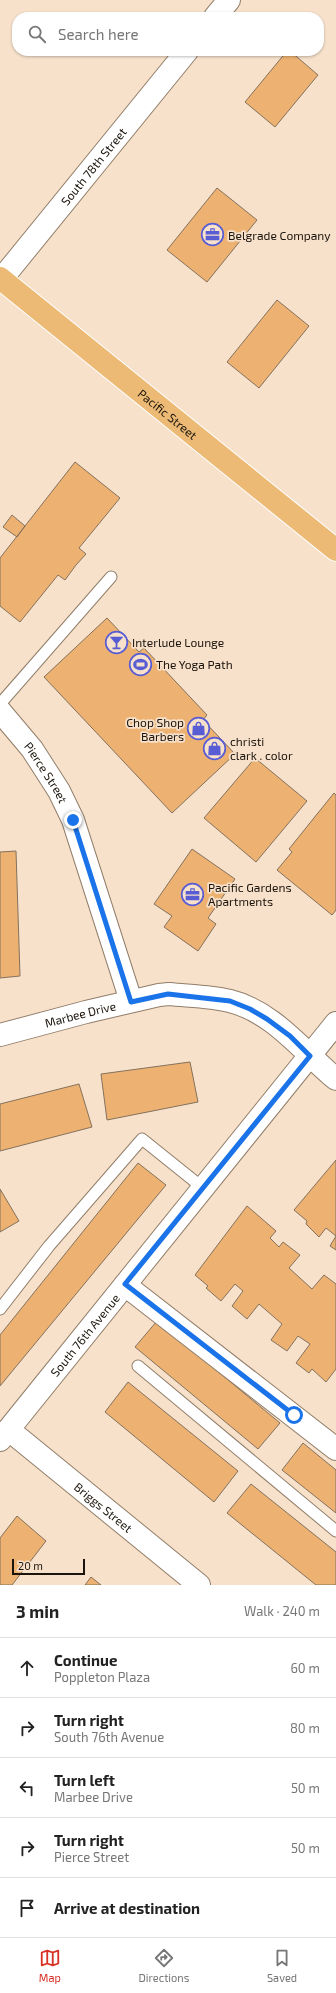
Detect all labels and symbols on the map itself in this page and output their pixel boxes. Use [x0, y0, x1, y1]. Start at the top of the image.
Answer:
street label: South 78th Street [58, 124, 129, 208]
office icon: Belgrade Company [199, 222, 225, 248]
place label: Belgrade Company [228, 228, 331, 242]
street label: Pacific Street [136, 386, 200, 442]
bar icon: Interlude Lounge [103, 629, 129, 655]
place label: Interlude Lounge [132, 635, 224, 649]
sports icon: The Yoga Path [128, 651, 154, 677]
place label: The Yoga Path [156, 657, 233, 671]
place label: Chop Shop Barbers [126, 715, 184, 743]
shop icon: Chop Shop Barbers [186, 716, 212, 742]
place label: christi clark . color [230, 734, 293, 762]
shop icon: christi clark . color [201, 735, 227, 761]
street label: Pierce Street [22, 739, 71, 805]
route end [64, 811, 82, 829]
place label: Pacific Gardens Apartments [208, 880, 292, 908]
office icon: Pacific Gardens Apartments [180, 881, 206, 907]
street label: Marbee Drive [43, 998, 117, 1030]
street label: South 76th Avenue [47, 1291, 122, 1379]
route start [285, 1406, 303, 1424]
street label: Briggs Street [72, 1479, 136, 1535]
scale bar [12, 1557, 85, 1576]

